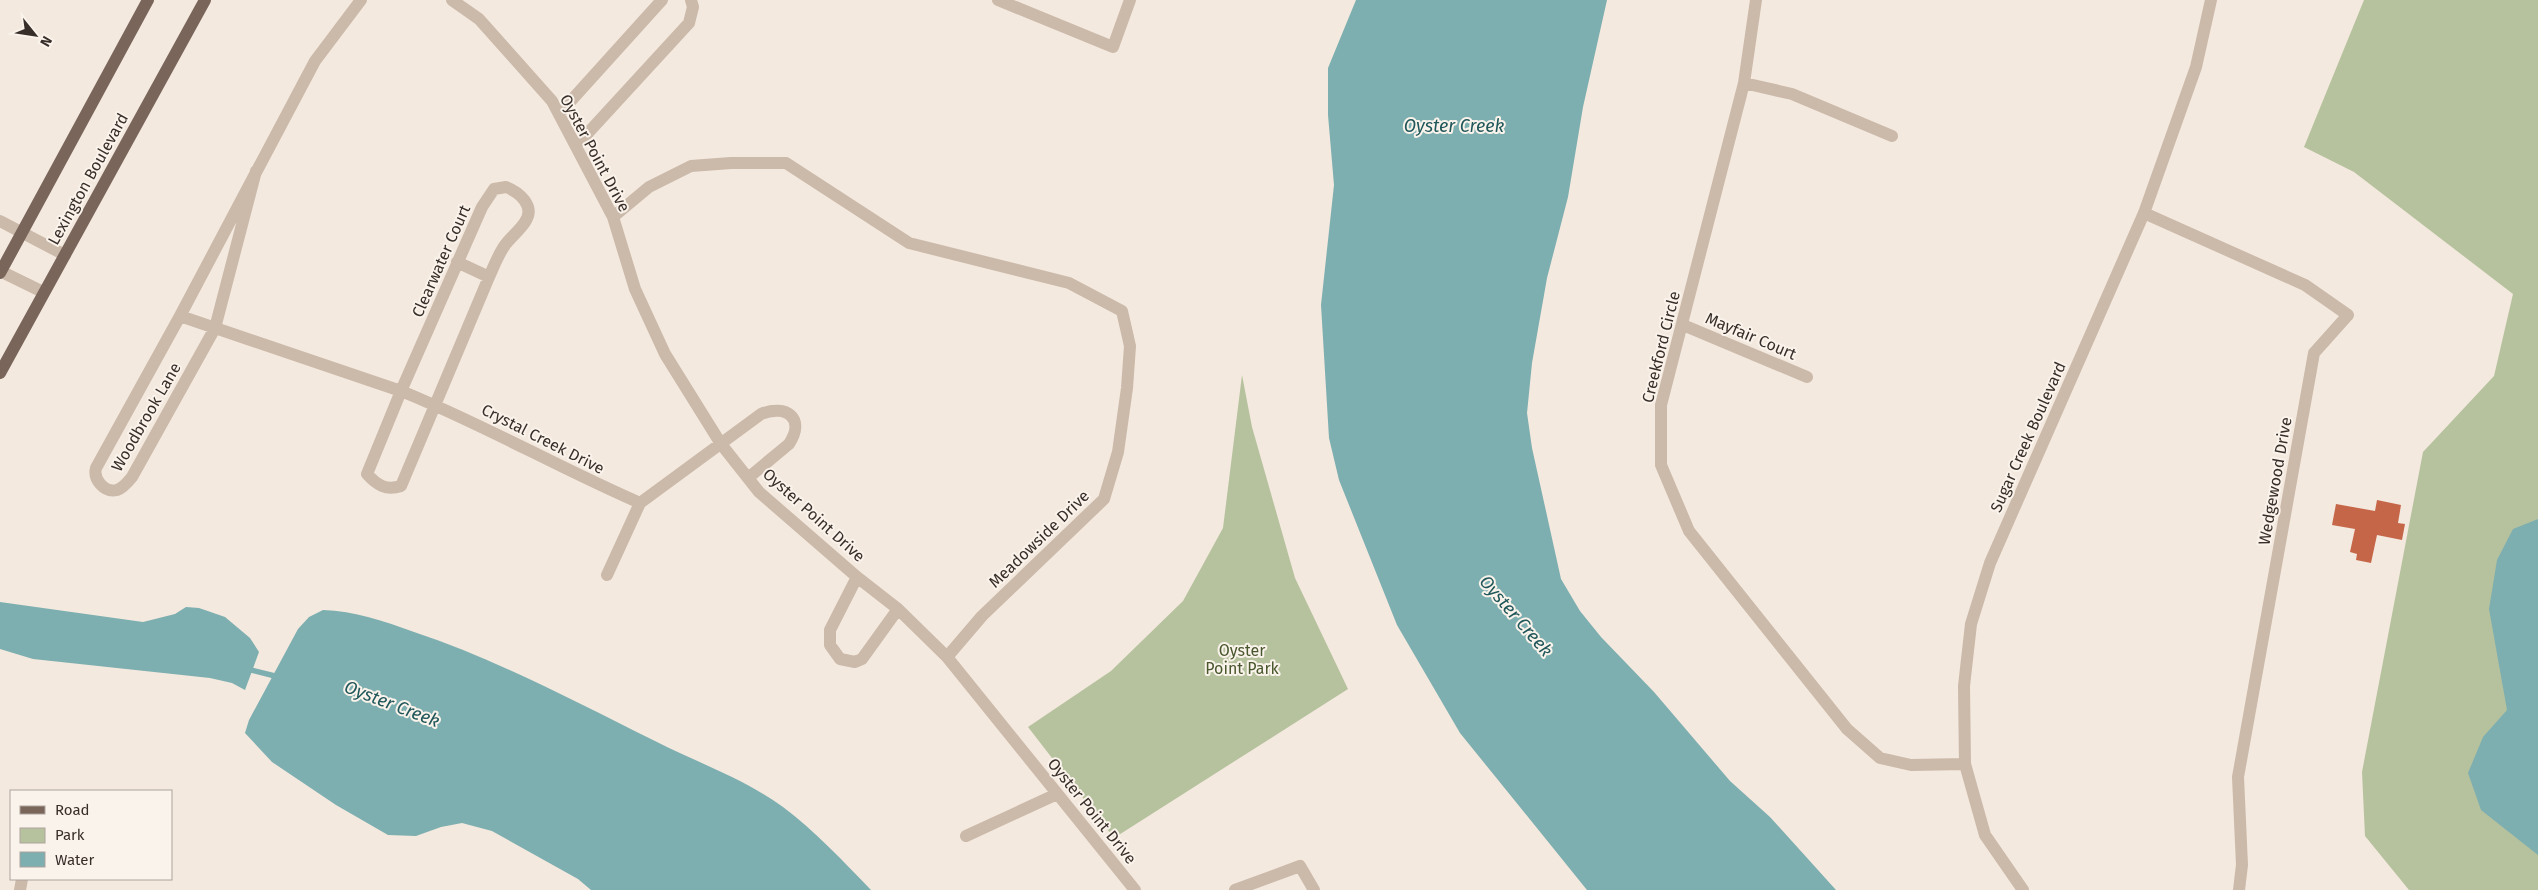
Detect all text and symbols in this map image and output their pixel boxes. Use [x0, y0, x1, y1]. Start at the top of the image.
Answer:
north arrow [10, 10, 60, 60]
text: N [36, 33, 56, 50]
street label: Oyster Point Drive [556, 91, 634, 215]
street label: Lexington Boulevard [44, 110, 132, 248]
water label: Oyster Creek [1404, 115, 1504, 137]
street label: Clearwater Court [408, 202, 474, 320]
street label: Creekford Circle [1638, 289, 1684, 405]
street label: Mayfair Court [1703, 308, 1799, 364]
street label: Woodbrook Lane [107, 359, 185, 475]
street label: Sugar Creek Boulevard [1986, 359, 2070, 515]
street label: Crystal Creek Drive [479, 400, 607, 478]
street label: Wedgewood Drive [2254, 416, 2296, 546]
street label: Oyster Point Drive [759, 464, 869, 566]
street label: Meadowside Drive [985, 486, 1093, 592]
water label: Oyster Creek [1475, 571, 1557, 661]
park label: Oyster Point Park [1205, 641, 1280, 678]
water label: Oyster Creek [341, 676, 443, 732]
street label: Oyster Point Drive [1044, 754, 1140, 868]
legend [10, 790, 172, 880]
text: Road [55, 801, 90, 819]
text: Park [55, 826, 85, 844]
text: Water [55, 851, 94, 869]

